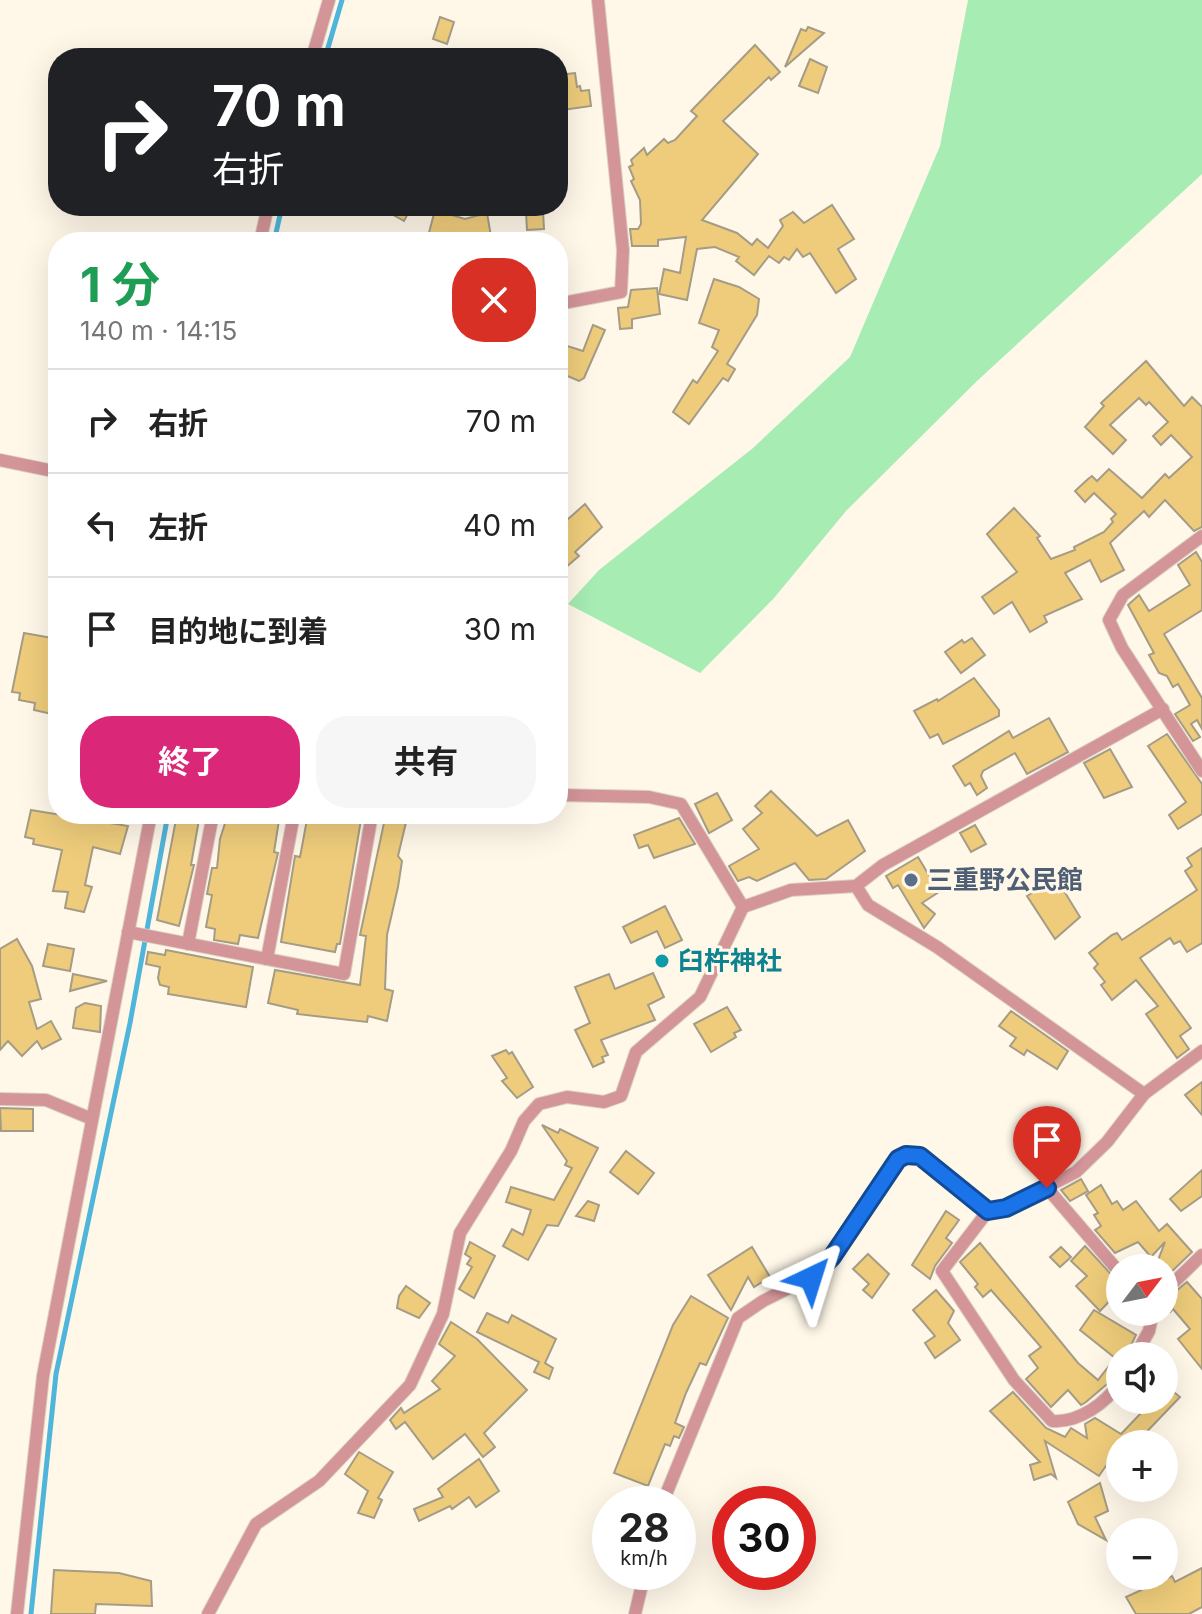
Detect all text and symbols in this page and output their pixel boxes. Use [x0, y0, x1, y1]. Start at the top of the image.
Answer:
text: 70 m [212, 72, 346, 140]
icon: right [80, 80, 184, 184]
text: 右折 [212, 147, 284, 191]
text: 1 分 [80, 255, 160, 314]
button: close [452, 258, 536, 342]
text: 140 m · 14:15 [80, 315, 237, 346]
icon: right [80, 399, 124, 443]
text: 70 m [466, 403, 536, 439]
text: 右折 [148, 405, 208, 441]
icon: left [80, 503, 124, 547]
text: 40 m [463, 507, 536, 543]
text: 左折 [148, 509, 208, 545]
icon: arrive [80, 607, 124, 651]
text: 30 m [464, 611, 536, 647]
text: 目的地に到着 [148, 613, 328, 649]
button: 終了 [80, 716, 300, 808]
button: 共有 [316, 716, 536, 808]
place label: 三重野公民館 [927, 864, 1083, 895]
marker: 三重野公民館 [902, 871, 920, 889]
place label: 臼杵神社 [678, 945, 782, 976]
marker: 臼杵神社 [653, 952, 671, 970]
pin [1013, 1106, 1081, 1188]
icon: arrive [1025, 1118, 1069, 1162]
position arrow [769, 1236, 853, 1320]
north arrow [1106, 1254, 1178, 1326]
map controls [1106, 1254, 1178, 1590]
button: sound [1106, 1342, 1178, 1414]
button: + [1106, 1430, 1178, 1502]
speed limit sign: 30 [712, 1486, 816, 1590]
text: 28 [618, 1503, 670, 1552]
button: − [1106, 1518, 1178, 1590]
text: km/h [620, 1546, 668, 1570]

